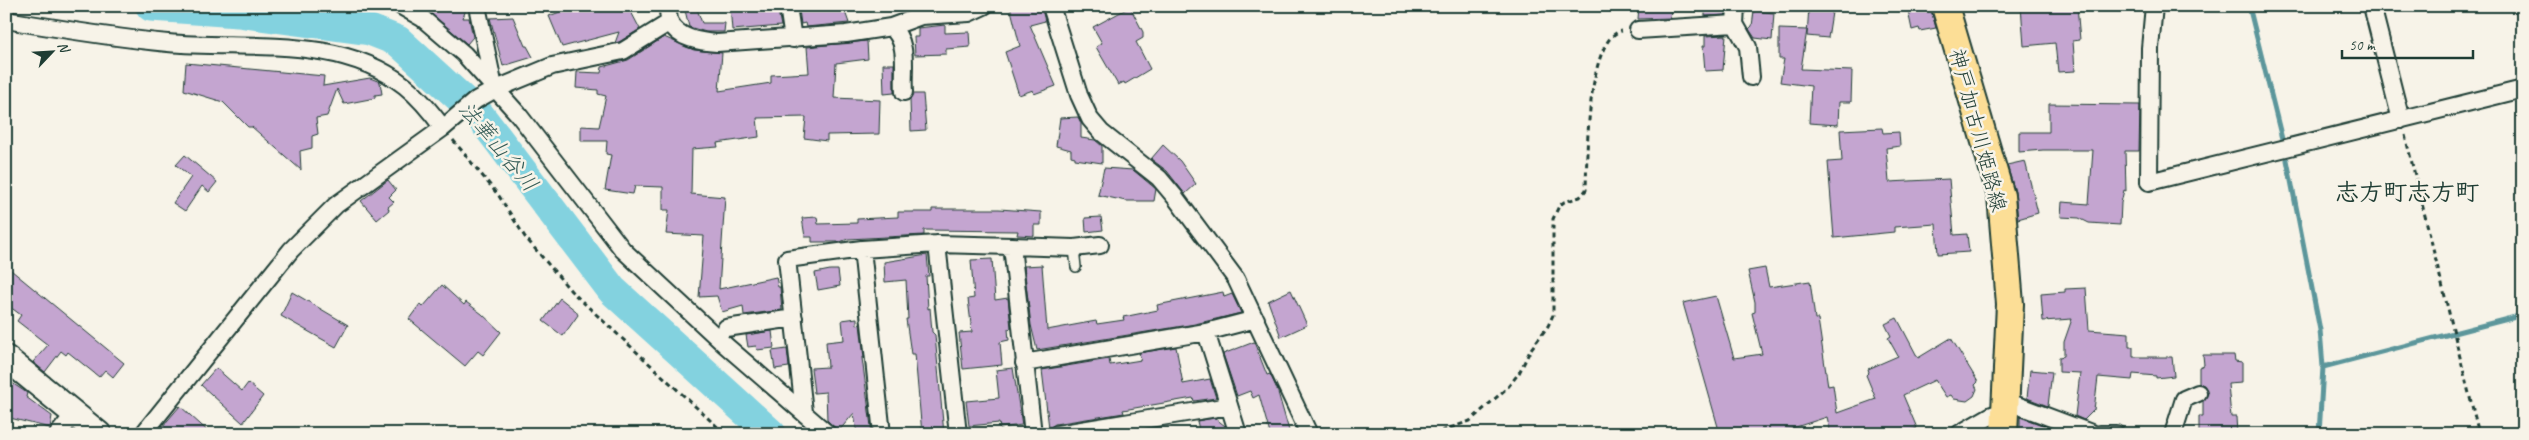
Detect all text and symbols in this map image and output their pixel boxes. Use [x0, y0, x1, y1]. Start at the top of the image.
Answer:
north arrow [28, 28, 78, 78]
scale bar [2342, 28, 2473, 60]
text: 50 m [2349, 36, 2376, 55]
text: N [54, 39, 74, 56]
street label: 神戸加古川姫路線 [1944, 45, 2012, 215]
water label: 法華山谷川 [452, 96, 544, 198]
district label: 志方町志方町 [2335, 177, 2479, 207]

